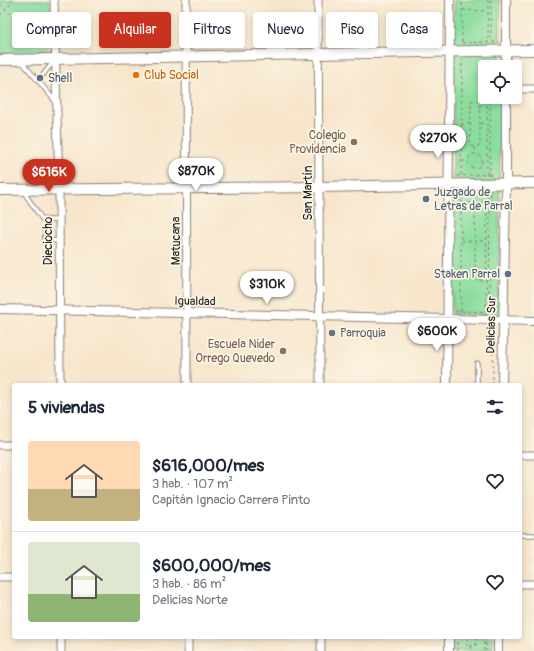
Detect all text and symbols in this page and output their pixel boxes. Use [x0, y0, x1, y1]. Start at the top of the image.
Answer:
chip: Comprar [12, 12, 91, 48]
chip: Alquilar [99, 12, 171, 48]
chip: Filtros [179, 12, 245, 48]
chip: Nuevo [253, 12, 318, 48]
chip: Piso [326, 12, 378, 48]
chip: Casa [386, 12, 442, 48]
map controls [478, 60, 522, 104]
button: locate [478, 60, 522, 104]
place label: Club Social [144, 68, 199, 83]
marker: Club Social [131, 70, 141, 80]
place label: Shell [48, 71, 72, 86]
marker: Shell [35, 73, 45, 83]
pin: $270K [410, 125, 466, 159]
place label: Colegio Providencia [289, 128, 347, 157]
text: $270K [419, 130, 457, 146]
marker: Colegio Providencia [349, 137, 359, 147]
pin: $870K [168, 158, 224, 192]
pin: $616K [21, 159, 77, 193]
text: $870K [177, 163, 215, 179]
text: $616K [31, 164, 67, 180]
street label: San Martín [301, 165, 316, 221]
place label: Juzgado de Letras de Parral [434, 185, 513, 214]
marker: Juzgado de Letras de Parral [421, 194, 431, 204]
street label: Dieciocho [41, 216, 56, 265]
street label: Matucana [169, 216, 184, 265]
place label: Staken Parral [434, 267, 500, 282]
marker: Staken Parral [503, 269, 513, 279]
pin: $310K [239, 271, 295, 305]
text: $310K [249, 276, 285, 292]
street label: Igualdad [174, 294, 216, 309]
street label: Delicias Sur [483, 295, 500, 354]
pin: $600K [409, 318, 465, 352]
text: $600K [417, 323, 457, 339]
place label: Parroquia [340, 326, 386, 341]
marker: Parroquia [327, 328, 337, 338]
place label: Escuela Nider Orrego Quevedo [195, 337, 276, 366]
marker: Escuela Nider Orrego Quevedo [278, 346, 288, 356]
icon: filters [484, 396, 506, 418]
text: 5 viviendas [28, 397, 104, 418]
text: $616,000/mes [152, 455, 264, 476]
icon: home [60, 457, 108, 505]
icon: heart [484, 470, 506, 492]
text: 3 hab. · 107 m² [152, 476, 233, 492]
text: Capitán Ignacio Carrera Pinto [152, 492, 310, 508]
text: $600,000/mes [152, 555, 271, 576]
icon: home [60, 558, 108, 606]
icon: heart [484, 571, 506, 593]
text: 3 hab. · 86 m² [152, 576, 226, 592]
text: Delicias Norte [152, 592, 228, 608]

